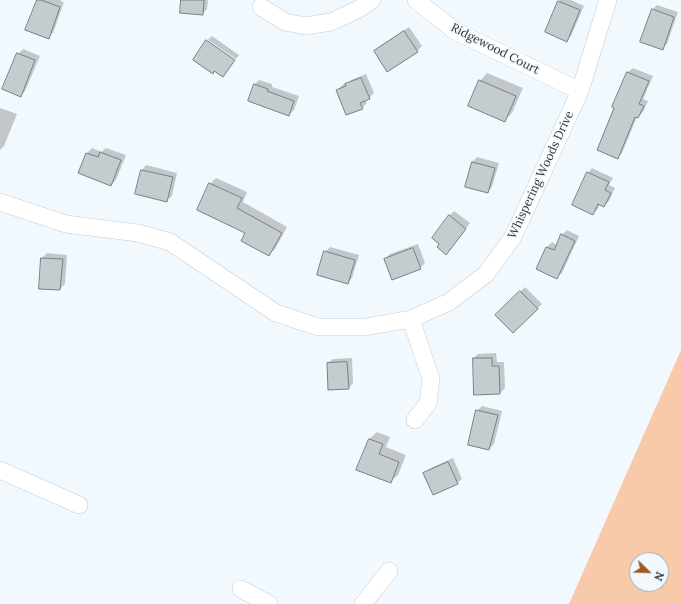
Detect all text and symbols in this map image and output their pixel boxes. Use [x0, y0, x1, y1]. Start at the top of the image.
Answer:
street label: Ridgewood Court [448, 20, 542, 78]
street label: Whispering Woods Drive [505, 109, 577, 241]
north arrow [629, 552, 669, 592]
text: N [651, 570, 667, 583]

